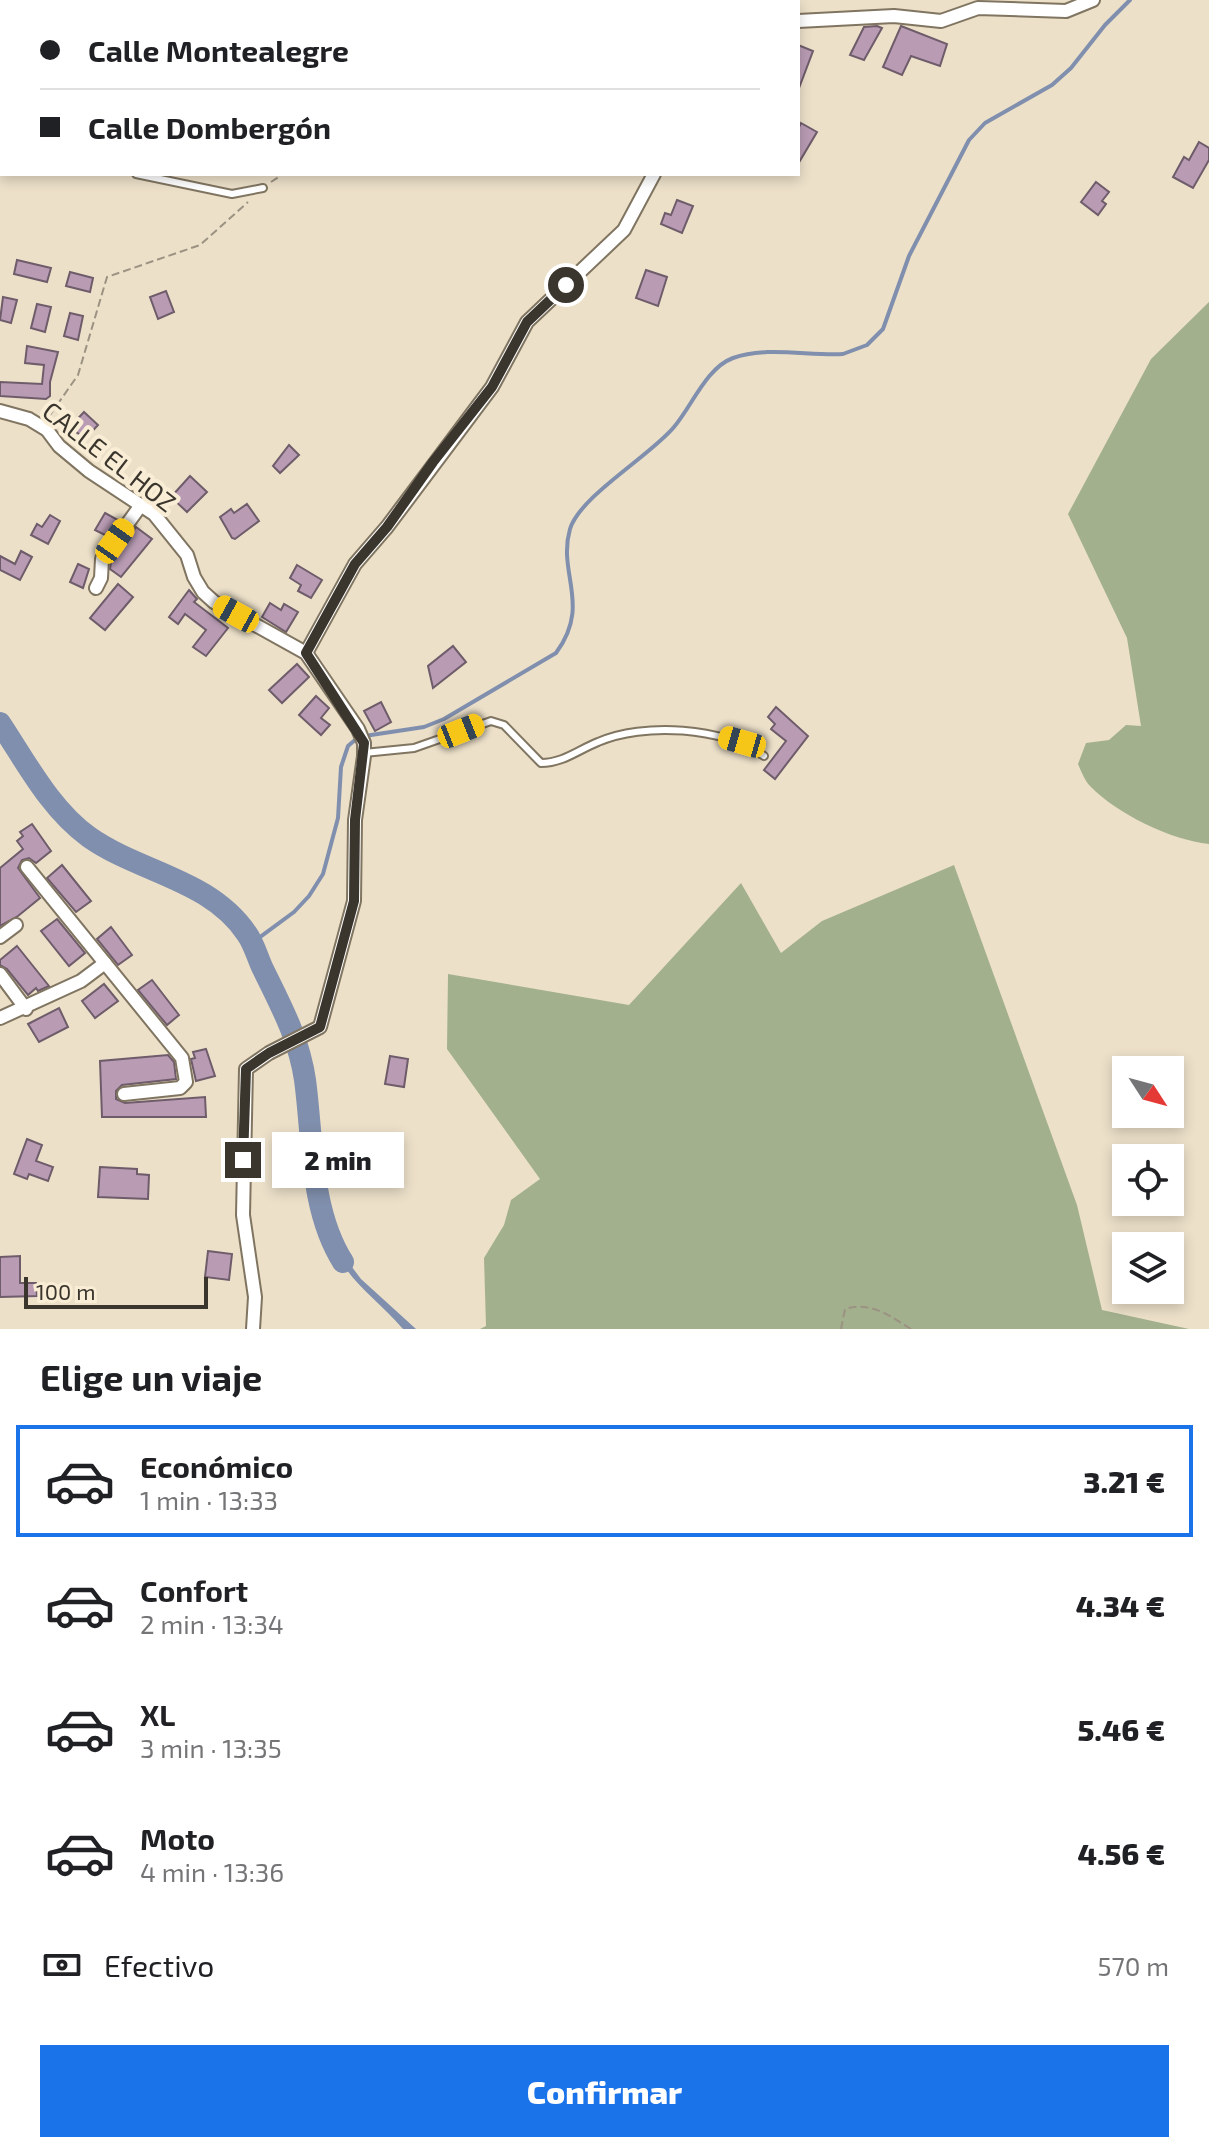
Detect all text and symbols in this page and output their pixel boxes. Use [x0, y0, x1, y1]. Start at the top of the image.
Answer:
text: Calle Montealegre [88, 32, 349, 68]
text: Calle Dombergón [88, 109, 331, 145]
route start [548, 267, 584, 303]
street label: CALLE EL HOZ [37, 394, 183, 517]
car [91, 514, 139, 568]
car [209, 592, 263, 636]
car [434, 711, 488, 751]
car [716, 724, 768, 760]
north arrow [1112, 1056, 1184, 1128]
map controls [1112, 1056, 1184, 1304]
callout: 2 min [271, 1132, 403, 1188]
route end [225, 1142, 261, 1178]
text: 2 min [304, 1144, 372, 1175]
button: locate [1112, 1144, 1184, 1216]
button: layers [1112, 1232, 1184, 1304]
scale bar [24, 1273, 208, 1309]
text: 100 m [36, 1278, 95, 1304]
text: Elige un viaje [40, 1355, 262, 1398]
icon: car [44, 1445, 116, 1517]
text: Económico [140, 1448, 293, 1484]
text: 3.21 € [1083, 1463, 1165, 1499]
text: 1 min · 13:33 [140, 1484, 278, 1515]
icon: car [44, 1569, 116, 1641]
text: Confort [140, 1572, 248, 1608]
text: 4.34 € [1076, 1587, 1165, 1623]
text: 2 min · 13:34 [140, 1608, 284, 1639]
icon: car [44, 1693, 116, 1765]
text: XL [140, 1696, 175, 1732]
text: 5.46 € [1078, 1711, 1165, 1747]
text: 3 min · 13:35 [140, 1732, 282, 1763]
icon: car [44, 1817, 116, 1889]
text: Moto [140, 1820, 215, 1856]
text: 4.56 € [1077, 1835, 1165, 1871]
text: 4 min · 13:36 [140, 1856, 284, 1887]
icon: cash [40, 1943, 84, 1987]
text: Efectivo [104, 1947, 214, 1983]
text: 570 m [1097, 1950, 1169, 1981]
button: Confirmar [40, 2045, 1169, 2137]

